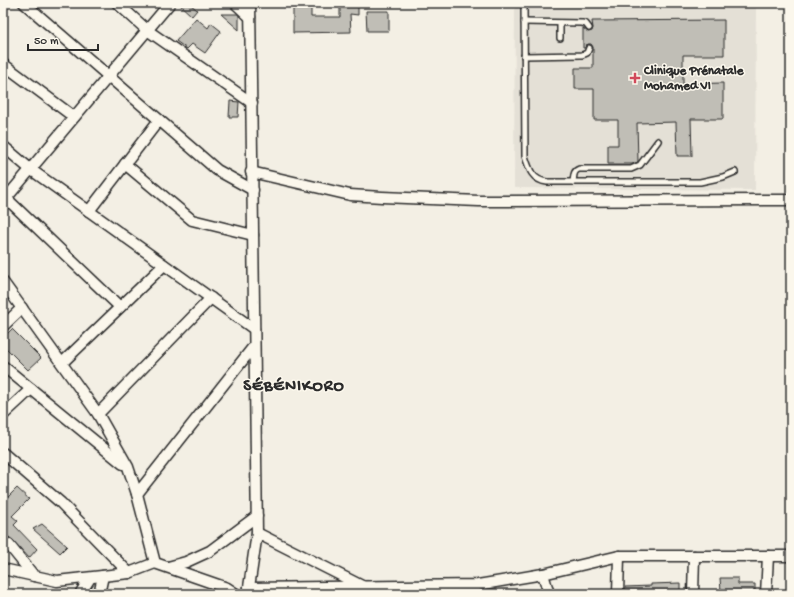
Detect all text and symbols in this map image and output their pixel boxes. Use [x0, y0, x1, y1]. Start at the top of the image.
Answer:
scale bar [28, 26, 98, 52]
text: 50 m [34, 35, 59, 49]
place label: Clinique Prénatale Mohamed VI [643, 64, 745, 94]
marker: Clinique Prénatale Mohamed VI [629, 72, 641, 84]
district label: SÉBÉNIKORO [243, 377, 345, 397]

